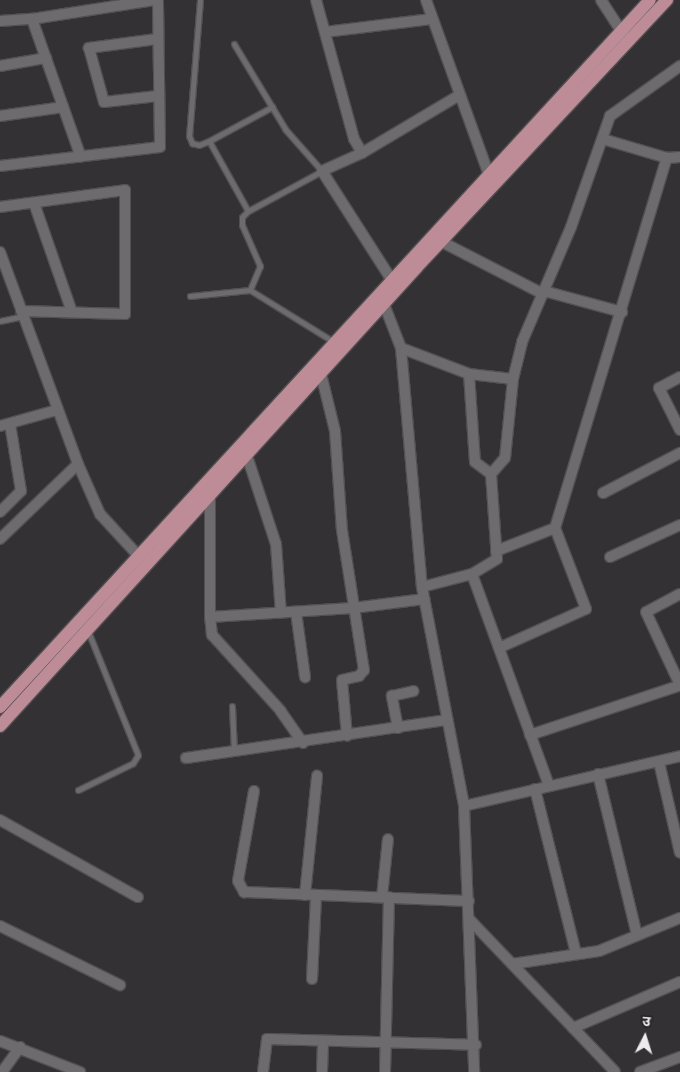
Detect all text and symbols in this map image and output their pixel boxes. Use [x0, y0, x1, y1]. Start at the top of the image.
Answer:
north arrow [620, 1012, 670, 1062]
text: उ [642, 1013, 651, 1030]

